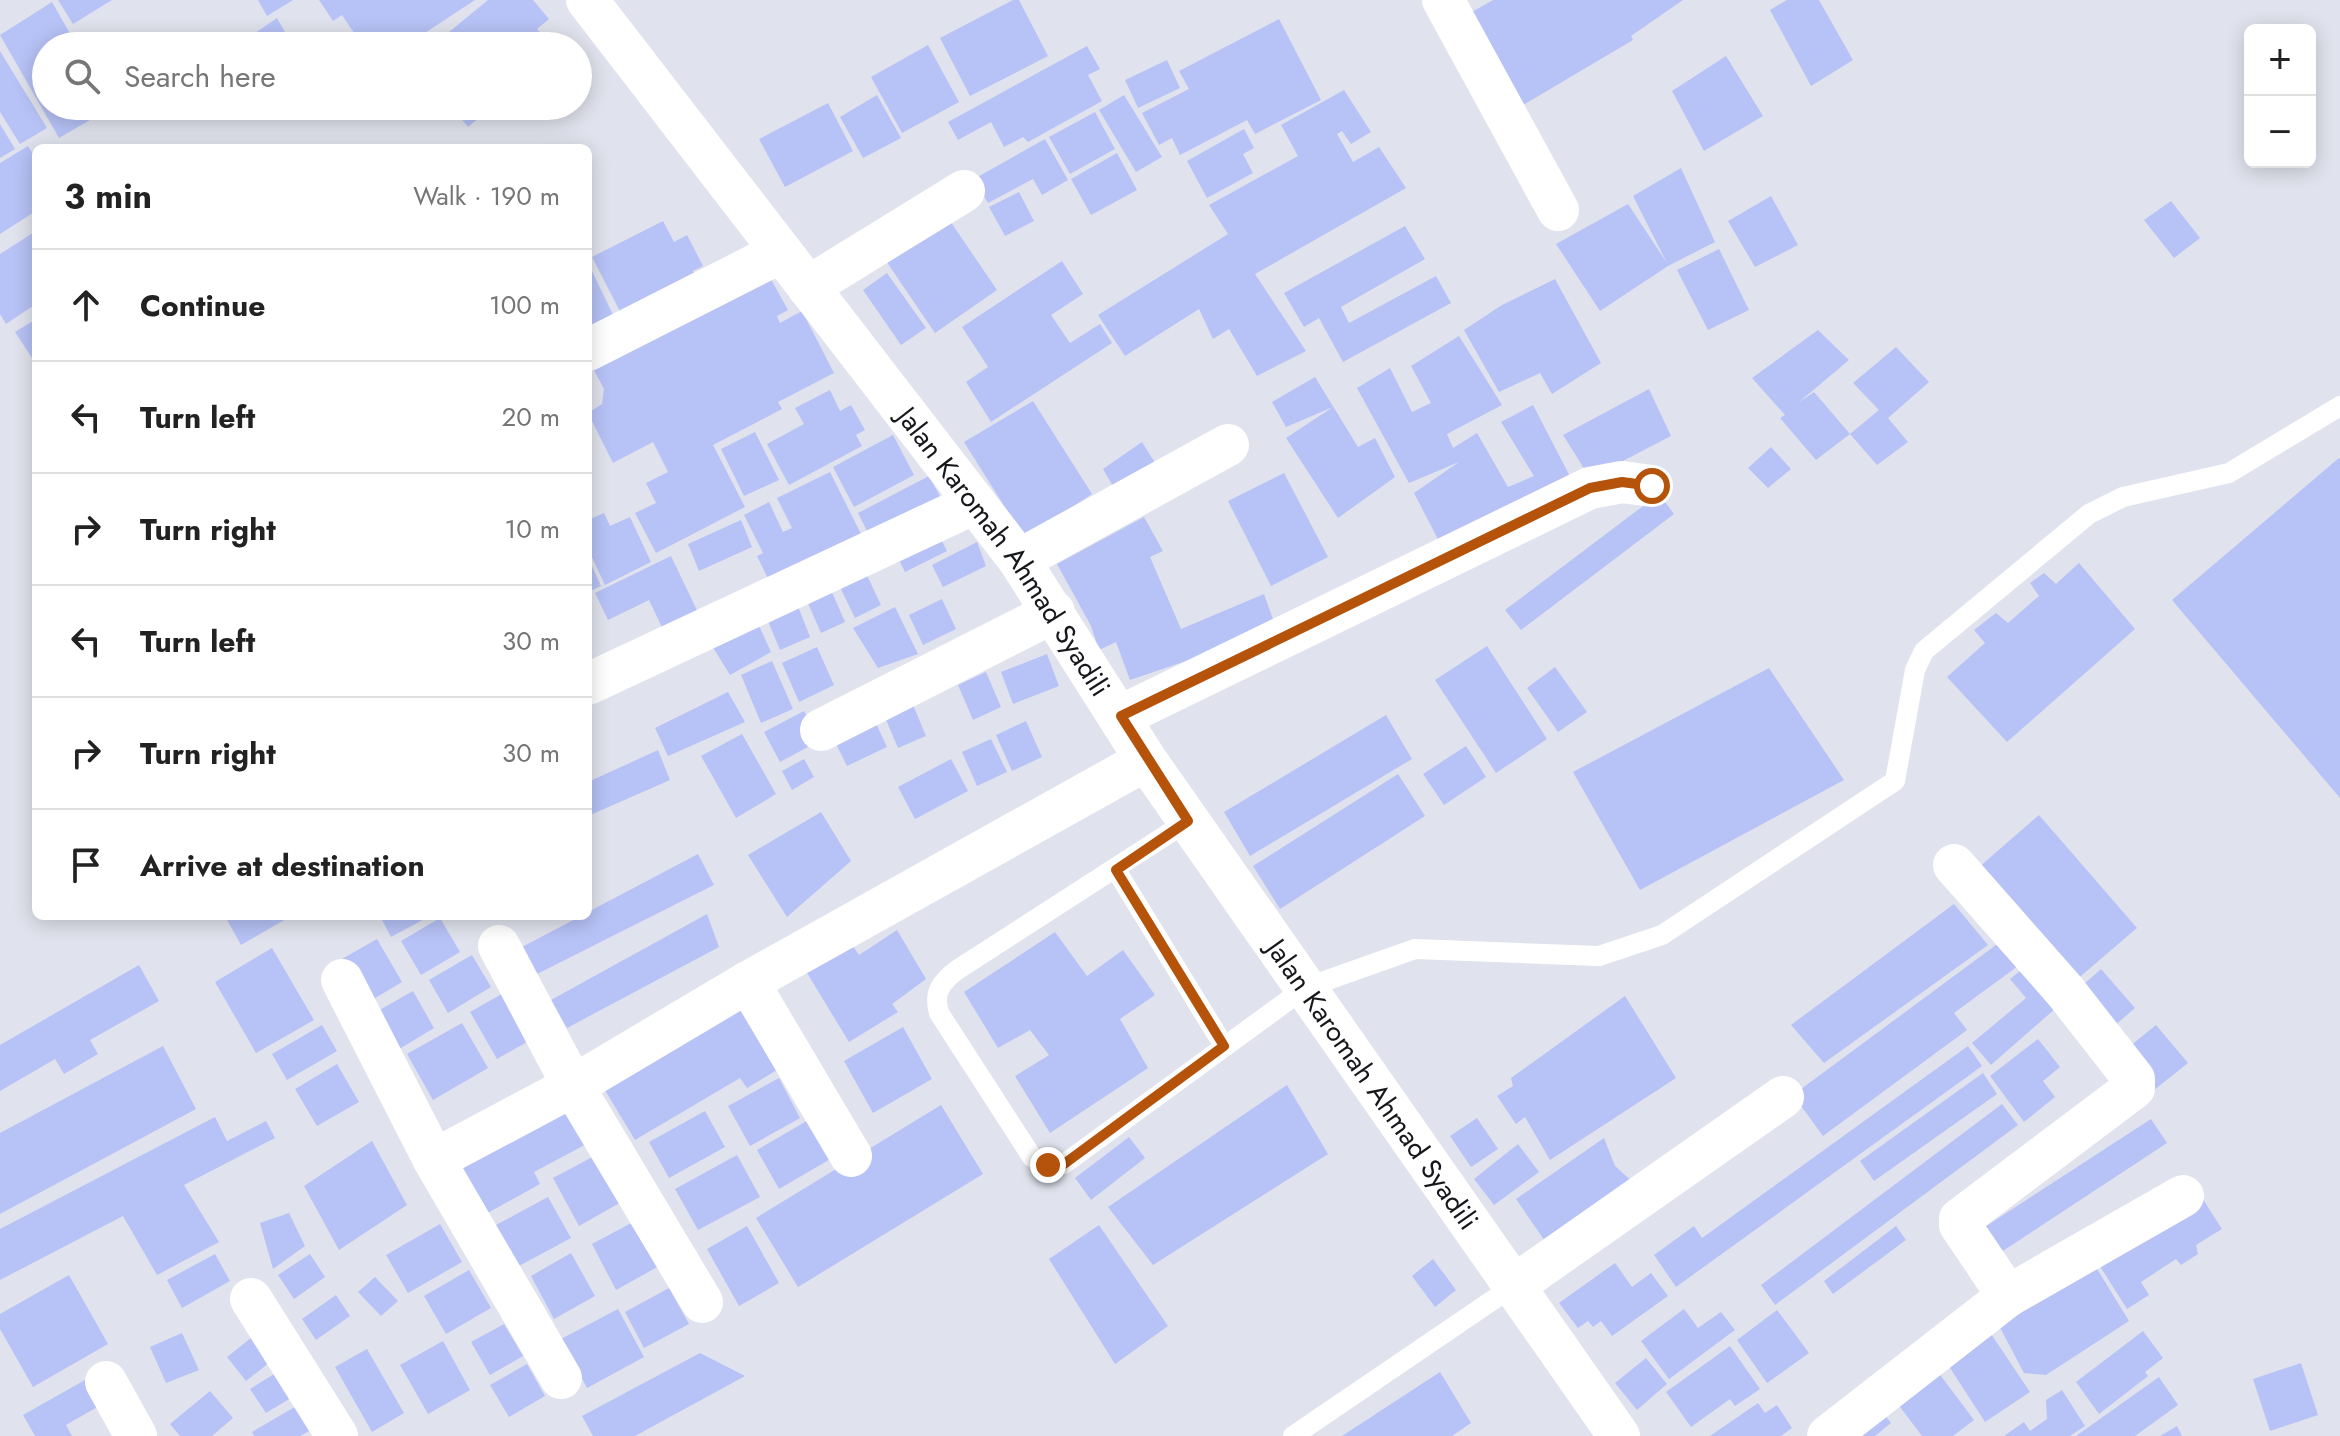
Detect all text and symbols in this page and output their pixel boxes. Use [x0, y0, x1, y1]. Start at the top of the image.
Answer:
map controls [2244, 24, 2316, 168]
button: + [2244, 24, 2316, 96]
search box [32, 32, 592, 120]
icon: search [60, 54, 104, 98]
text: Search here [124, 55, 276, 98]
button: − [2244, 96, 2316, 168]
text: 3 min [64, 172, 152, 221]
text: Walk · 190 m [413, 177, 560, 215]
icon: ahead [64, 283, 108, 327]
text: Continue [140, 284, 266, 327]
text: 100 m [489, 286, 560, 324]
icon: left [64, 395, 108, 439]
street label: Jalan Karomah Ahmad Syadili [885, 395, 1121, 704]
text: Turn left [140, 396, 255, 439]
text: 20 m [502, 398, 560, 436]
route start [1634, 468, 1670, 504]
icon: right [64, 507, 108, 551]
text: Turn right [140, 508, 276, 551]
text: 10 m [505, 510, 560, 548]
icon: left [64, 619, 108, 663]
text: Turn left [140, 620, 255, 663]
text: 30 m [502, 622, 560, 660]
icon: right [64, 731, 108, 775]
text: Turn right [140, 732, 276, 775]
text: 30 m [502, 734, 560, 772]
icon: arrive [64, 843, 108, 887]
text: Arrive at destination [140, 844, 425, 887]
street label: Jalan Karomah Ahmad Syadili [1255, 927, 1489, 1238]
route end [1030, 1147, 1066, 1183]

